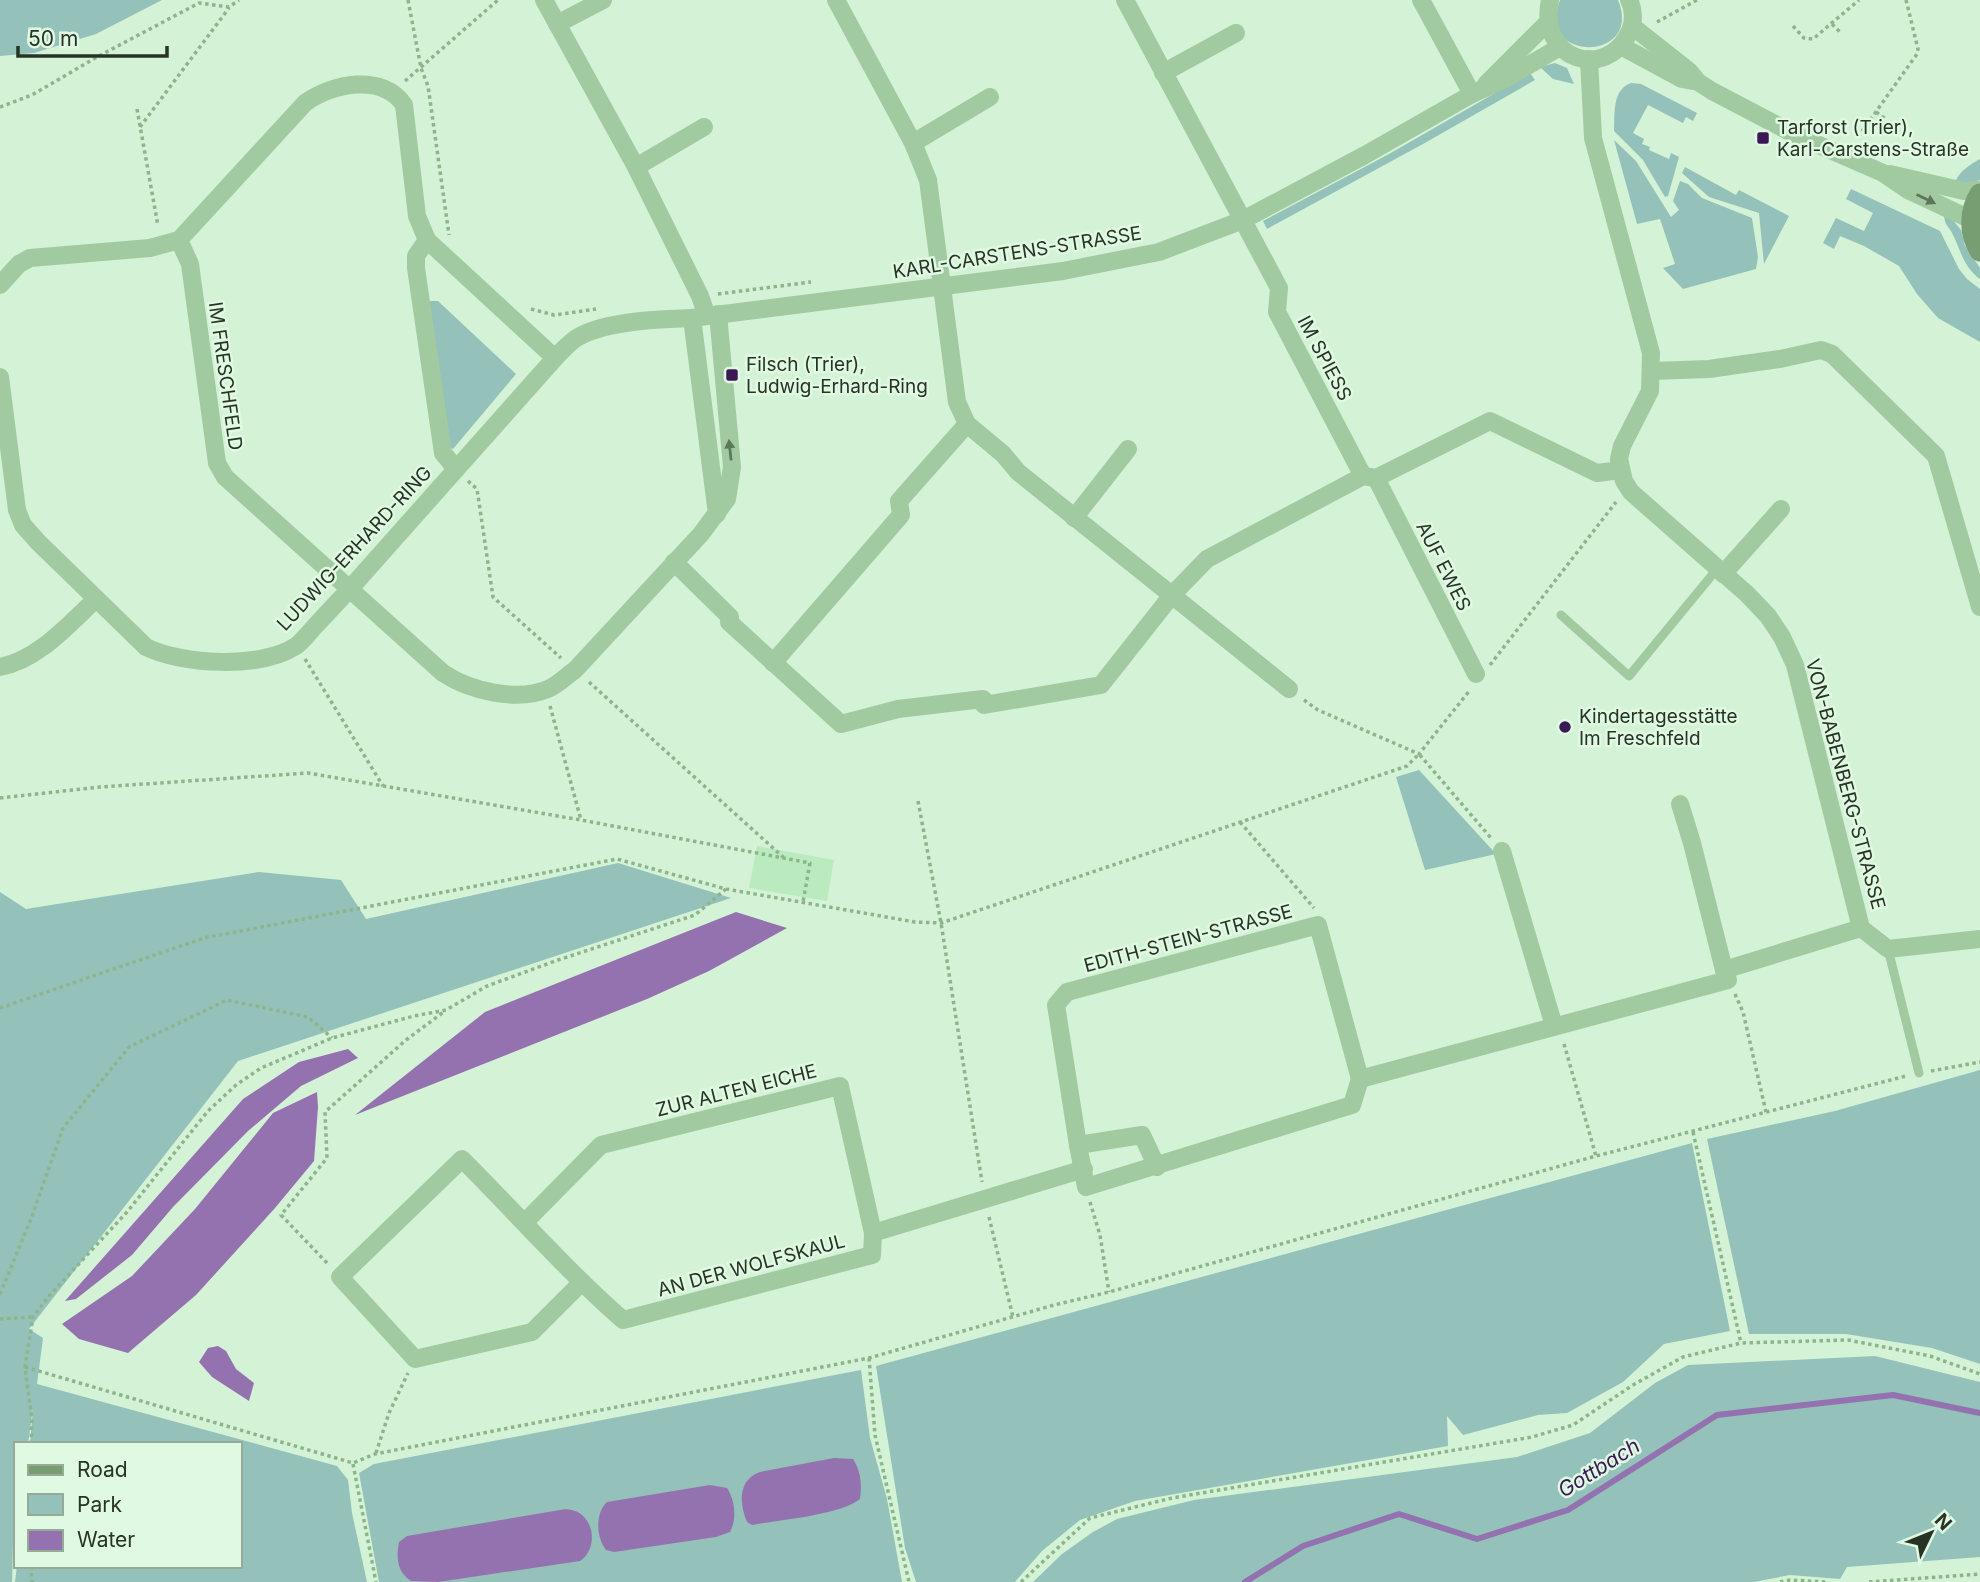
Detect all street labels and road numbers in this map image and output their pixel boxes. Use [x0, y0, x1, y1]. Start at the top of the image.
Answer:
street label: KARL-CARSTENS-STRASSE [891, 221, 1143, 284]
street label: IM FRESCHFELD [204, 300, 247, 452]
street label: IM SPIESS [1293, 312, 1357, 405]
street label: LUDWIG-ERHARD-RING [272, 461, 437, 635]
street label: AUF EWES [1411, 518, 1476, 615]
street label: VON-BABENBERG-STRASSE [1801, 656, 1890, 912]
street label: EDITH-STEIN-STRASSE [1081, 900, 1295, 977]
street label: ZUR ALTEN EICHE [653, 1059, 819, 1122]
street label: AN DER WOLFSKAUL [655, 1229, 847, 1302]

